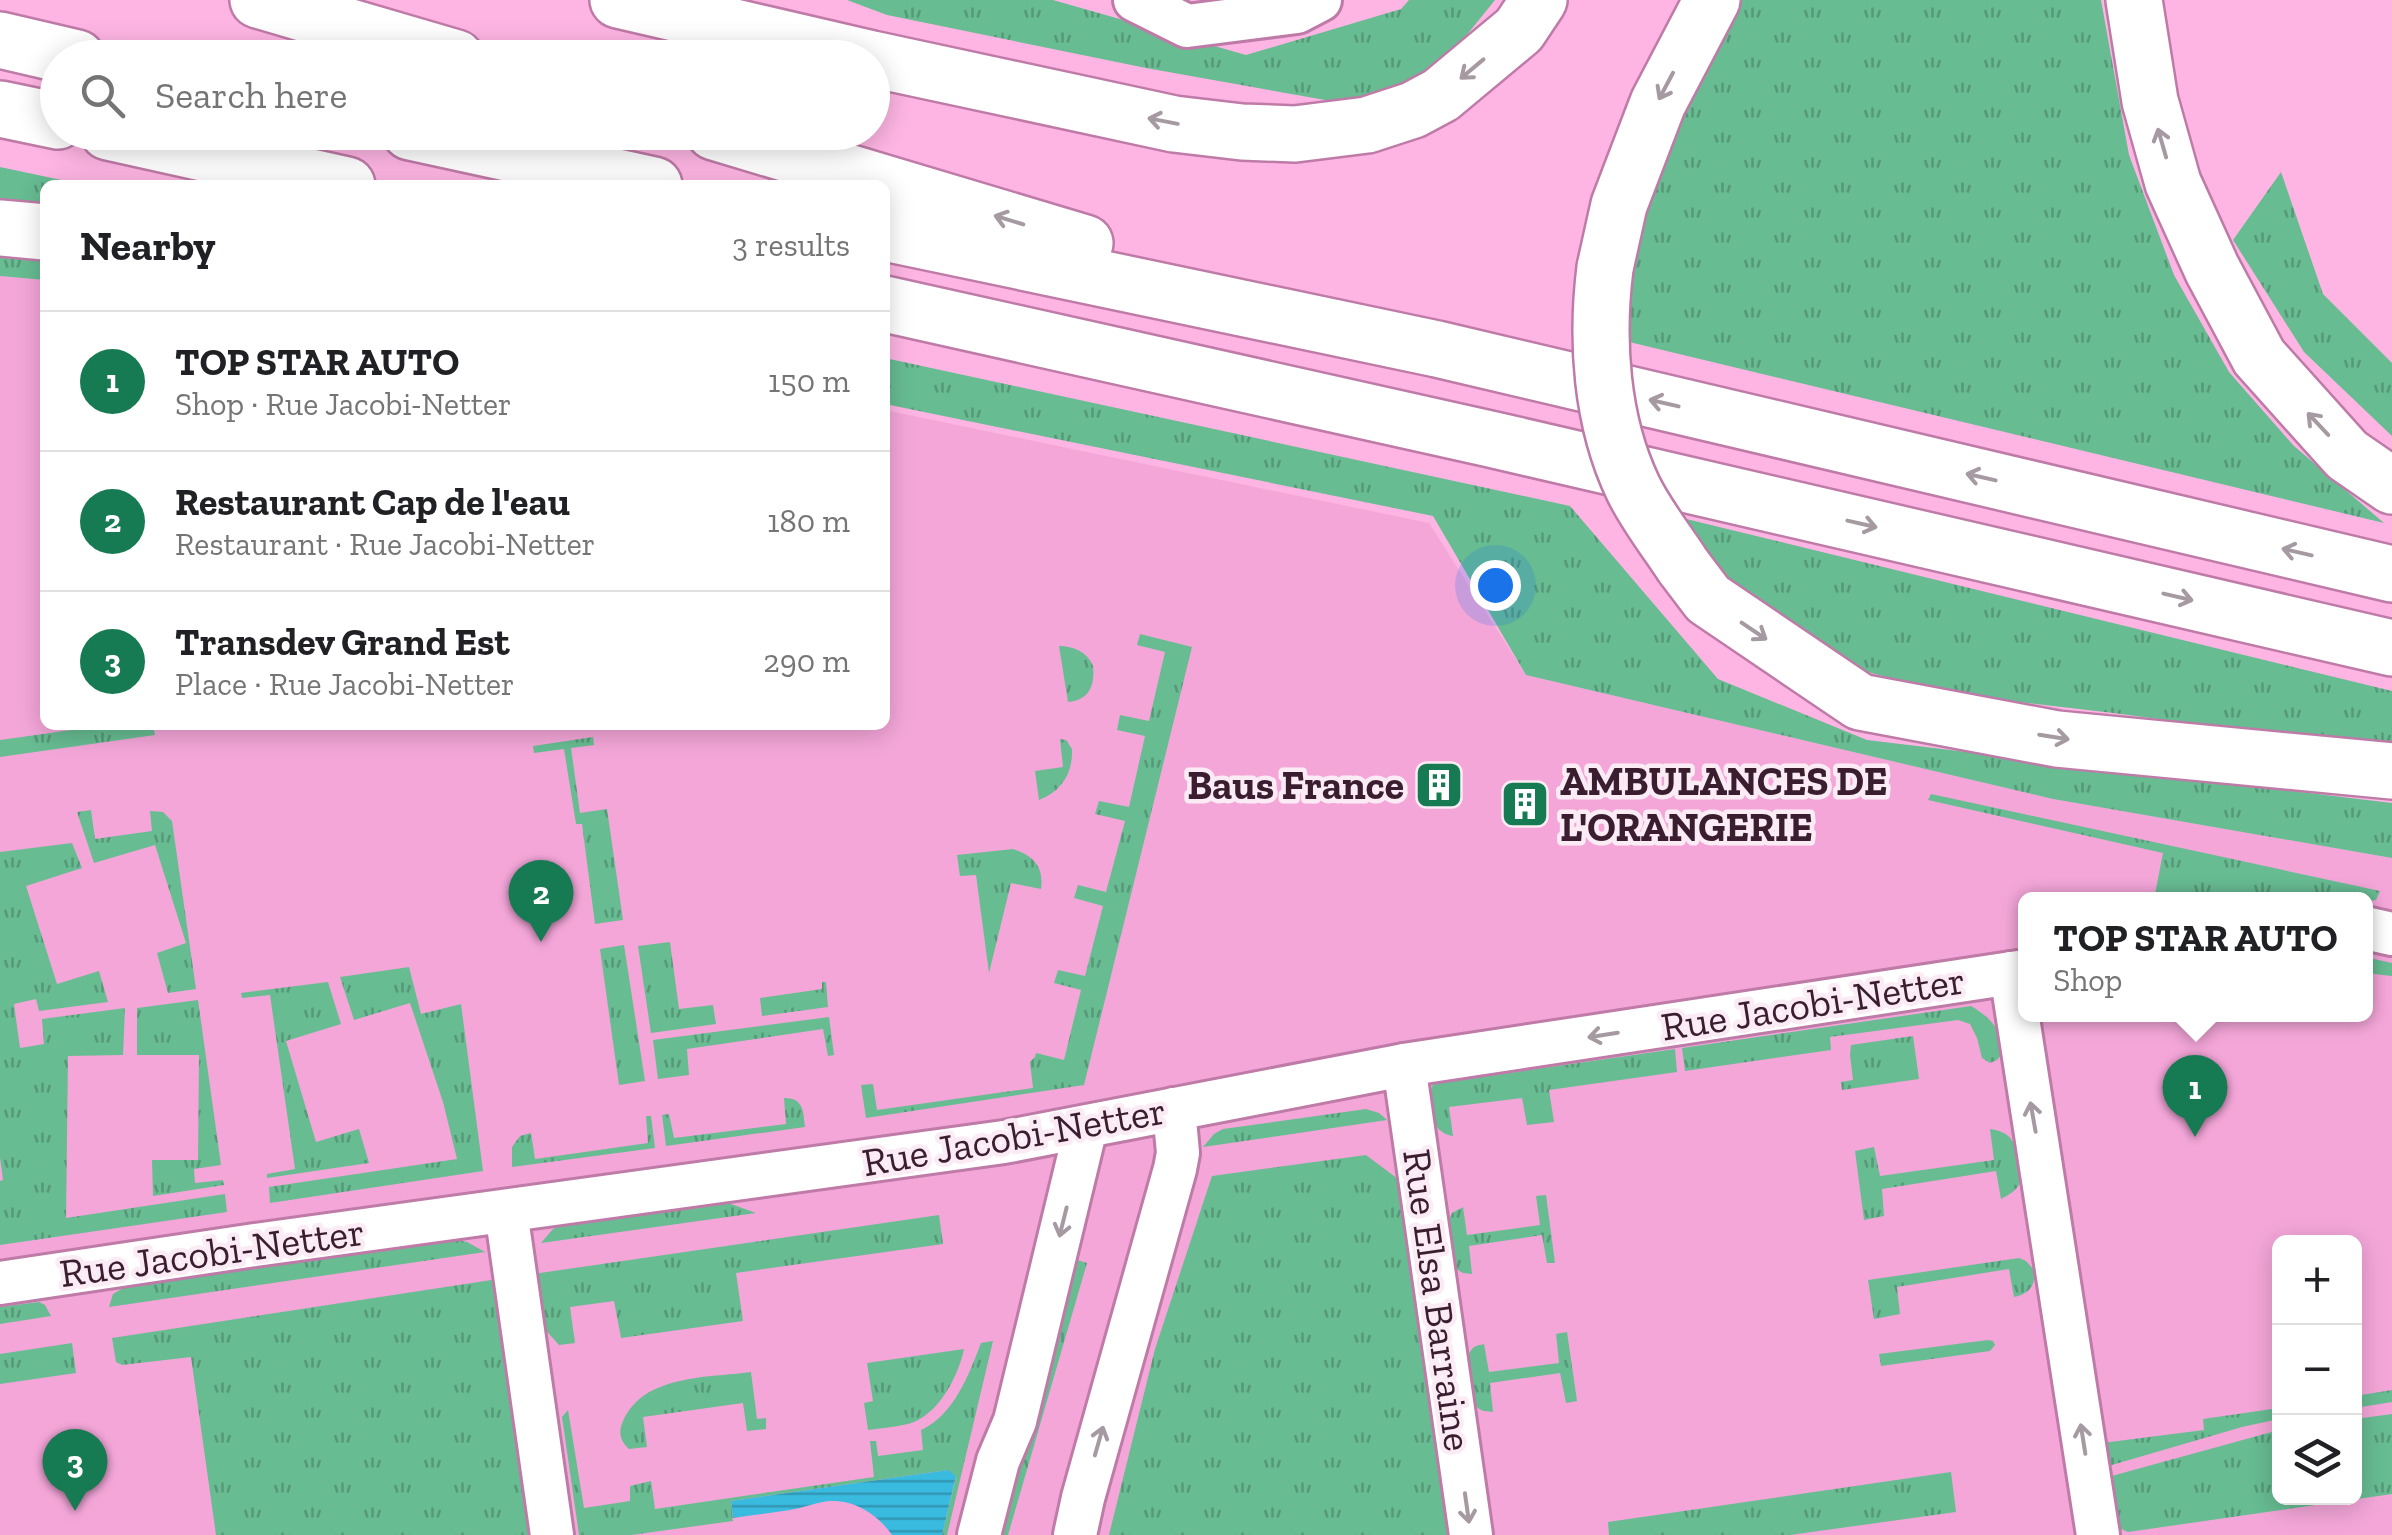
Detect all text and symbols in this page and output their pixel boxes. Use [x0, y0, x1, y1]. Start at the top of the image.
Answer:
search box [40, 40, 890, 150]
one-way arrow [1459, 58, 1485, 80]
icon: search [75, 68, 130, 123]
one-way arrow [1656, 71, 1675, 101]
text: Search here [155, 72, 347, 118]
one-way arrow [1148, 111, 1180, 130]
one-way arrow [2152, 128, 2170, 159]
one-way arrow [994, 210, 1025, 228]
text: Nearby [80, 220, 216, 271]
text: 3 results [732, 226, 850, 264]
text: TOP STAR AUTO [175, 339, 459, 385]
text: 1 [106, 362, 119, 400]
text: 150 m [768, 362, 850, 400]
text: Shop · Rue Jacobi-Netter [175, 385, 511, 423]
one-way arrow [1649, 393, 1681, 411]
one-way arrow [2307, 412, 2330, 437]
one-way arrow [1966, 467, 1998, 485]
text: Restaurant Cap de l'eau [175, 479, 570, 525]
text: 2 [104, 502, 121, 540]
text: 180 m [767, 502, 850, 540]
one-way arrow [1845, 516, 1877, 534]
text: Restaurant · Rue Jacobi-Netter [175, 525, 595, 563]
one-way arrow [2282, 542, 2314, 560]
your location [1470, 560, 1521, 611]
one-way arrow [2161, 589, 2193, 607]
text: Transdev Grand Est [175, 619, 510, 665]
one-way arrow [1740, 621, 1767, 641]
text: 3 [104, 642, 121, 680]
text: 290 m [763, 642, 850, 680]
text: Place · Rue Jacobi-Netter [175, 665, 515, 703]
one-way arrow [2037, 729, 2070, 747]
place label: AMBULANCES DE L'ORANGERIE [1560, 757, 1887, 851]
building icon: Baus France [1413, 759, 1465, 811]
place label: Baus France [1187, 761, 1404, 809]
building icon: AMBULANCES DE L'ORANGERIE [1499, 778, 1551, 830]
pin: 2 [508, 860, 574, 942]
popup [2018, 892, 2373, 1022]
text: TOP STAR AUTO [2053, 915, 2338, 961]
street label: Rue Jacobi-Netter [1657, 955, 1969, 1051]
text: Shop [2053, 961, 2122, 999]
one-way arrow [1587, 1026, 1620, 1044]
pin: 1 [2162, 1054, 2228, 1137]
street label: Rue Jacobi-Netter [859, 1086, 1169, 1186]
one-way arrow [2024, 1102, 2042, 1134]
street label: Rue Elsa Barraine [1393, 1146, 1483, 1454]
one-way arrow [1053, 1205, 1071, 1237]
street label: Rue Jacobi-Netter [56, 1207, 368, 1297]
map controls [2272, 1235, 2362, 1505]
button: + [2272, 1235, 2362, 1325]
button: − [2272, 1325, 2362, 1415]
button: layers [2272, 1415, 2362, 1505]
one-way arrow [2074, 1423, 2092, 1455]
one-way arrow [1091, 1425, 1109, 1457]
pin: 3 [42, 1428, 108, 1511]
one-way arrow [1459, 1491, 1477, 1524]

